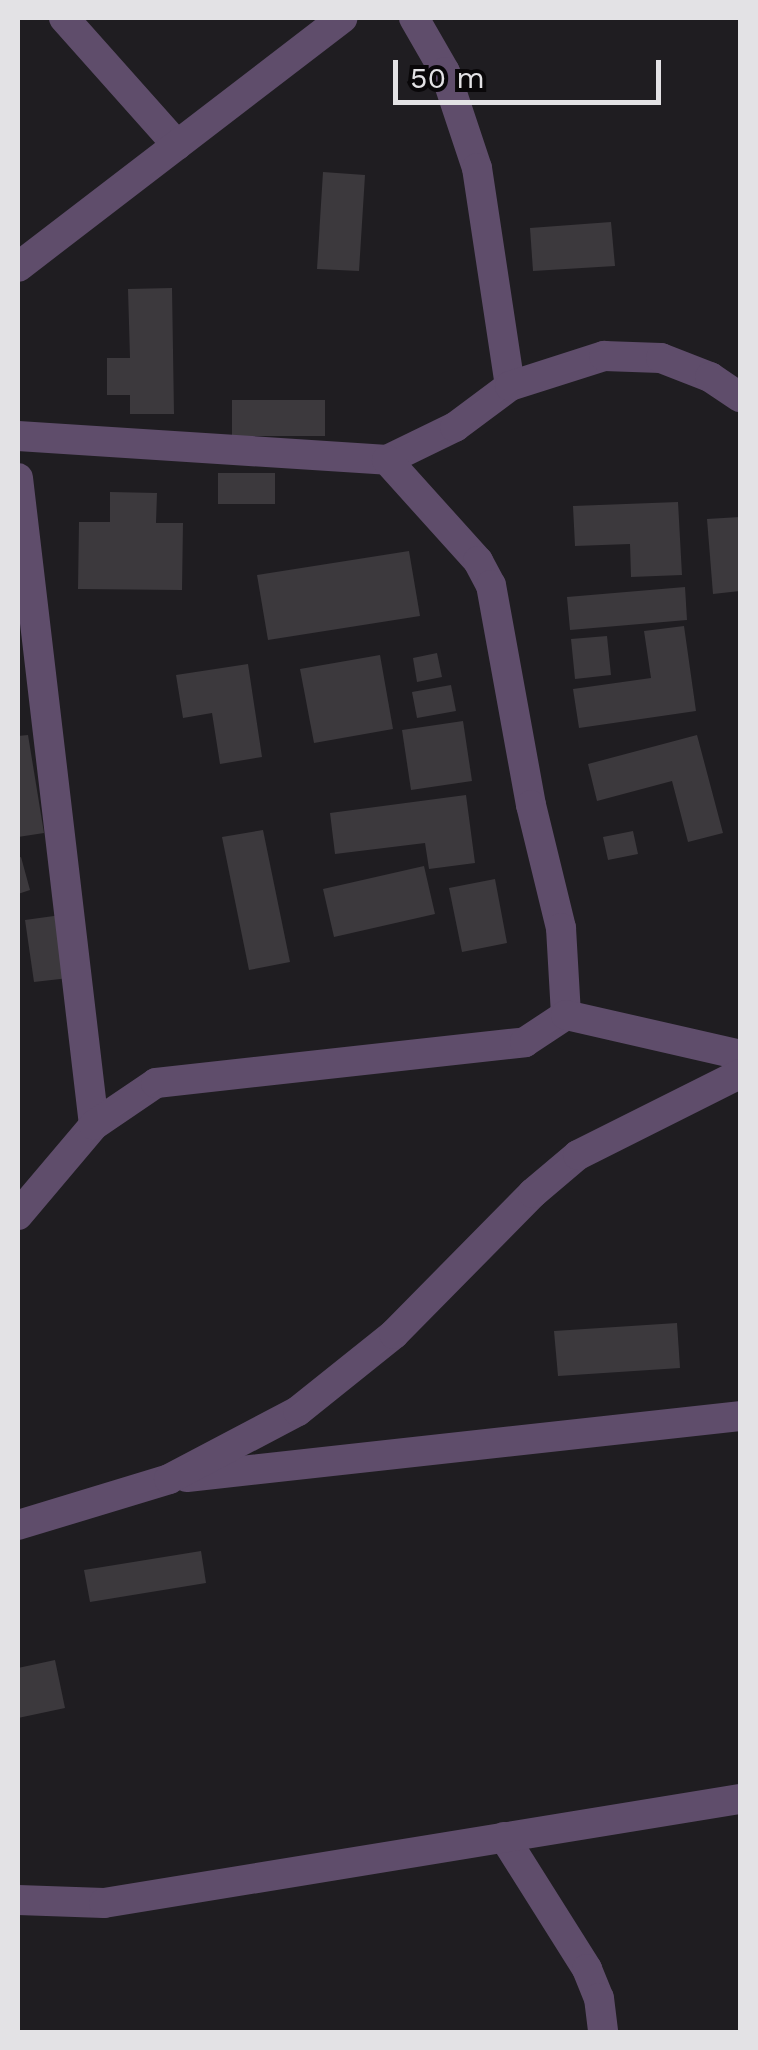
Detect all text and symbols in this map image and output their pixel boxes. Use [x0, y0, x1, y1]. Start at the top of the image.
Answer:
scale bar [398, 40, 666, 102]
text: 50 m [410, 60, 485, 95]

